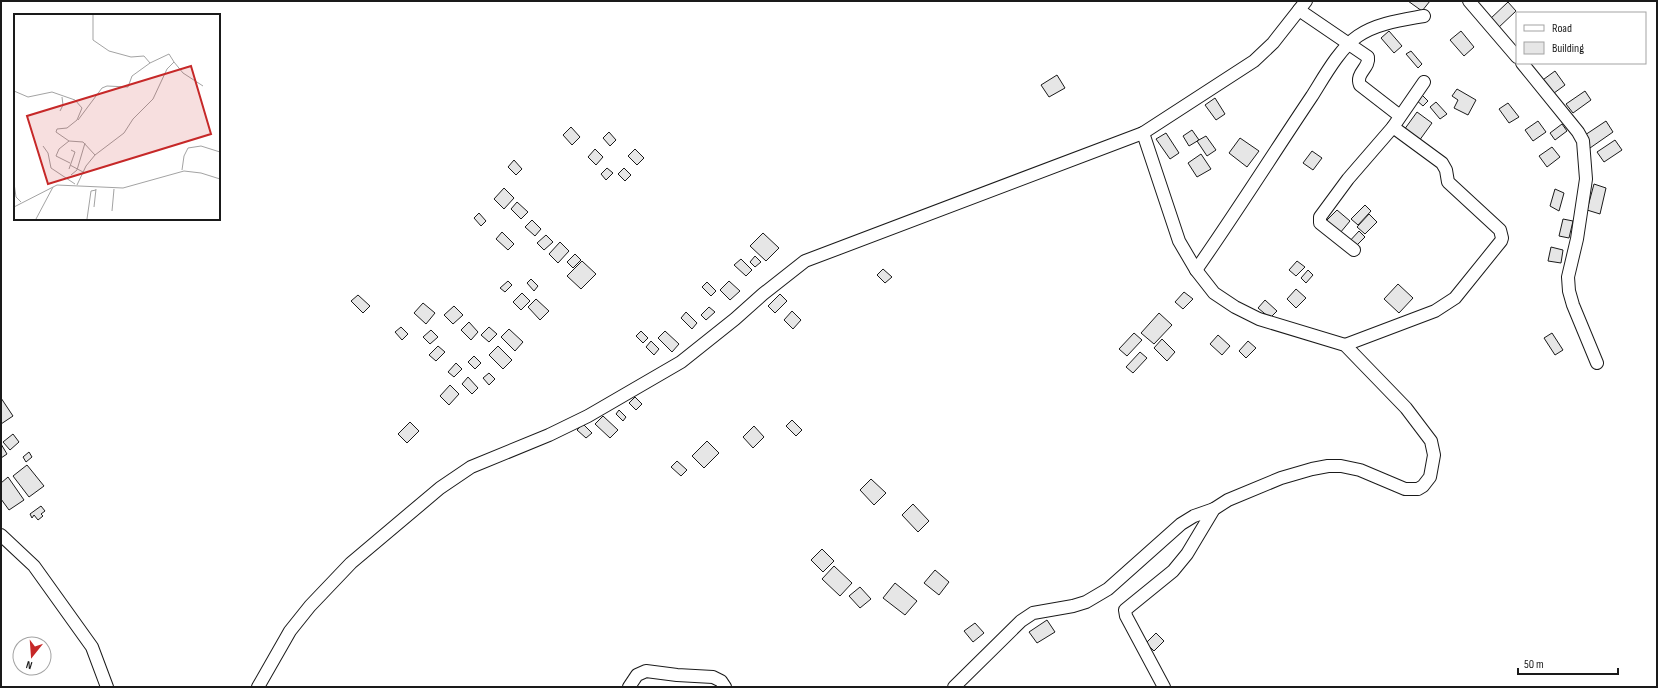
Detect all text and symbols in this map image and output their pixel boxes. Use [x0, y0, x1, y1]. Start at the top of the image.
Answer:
legend [1516, 12, 1646, 64]
inset map [14, 14, 220, 220]
text: Road [1552, 21, 1572, 36]
text: Building [1552, 41, 1584, 56]
north arrow [12, 636, 52, 676]
scale bar [1518, 650, 1618, 676]
text: 50 m [1524, 657, 1544, 672]
text: N [24, 658, 34, 672]

